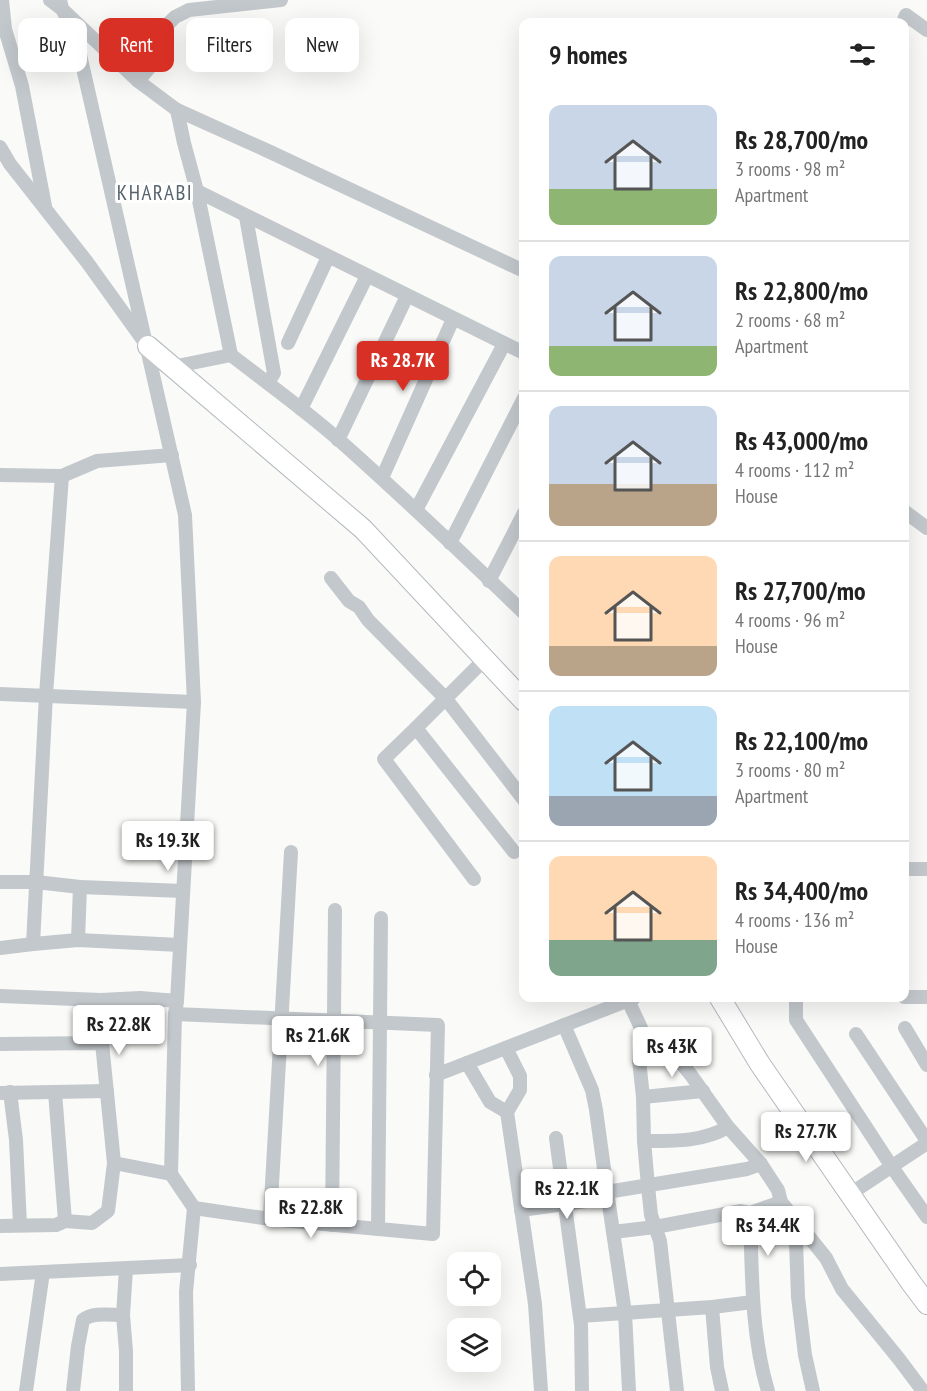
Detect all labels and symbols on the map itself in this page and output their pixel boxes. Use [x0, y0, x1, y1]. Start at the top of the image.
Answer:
district label: KHARABI [117, 179, 193, 206]
pin: Rs 28.7K [341, 341, 465, 392]
pin: Rs 19.3K [106, 821, 230, 872]
pin: Rs 22.8K [57, 1005, 181, 1056]
pin: Rs 21.6K [256, 1016, 380, 1067]
pin: Rs 43K [623, 1027, 721, 1078]
pin: Rs 27.7K [744, 1112, 868, 1163]
pin: Rs 22.1K [505, 1169, 629, 1220]
pin: Rs 22.8K [249, 1188, 373, 1239]
pin: Rs 34.4K [706, 1206, 830, 1257]

